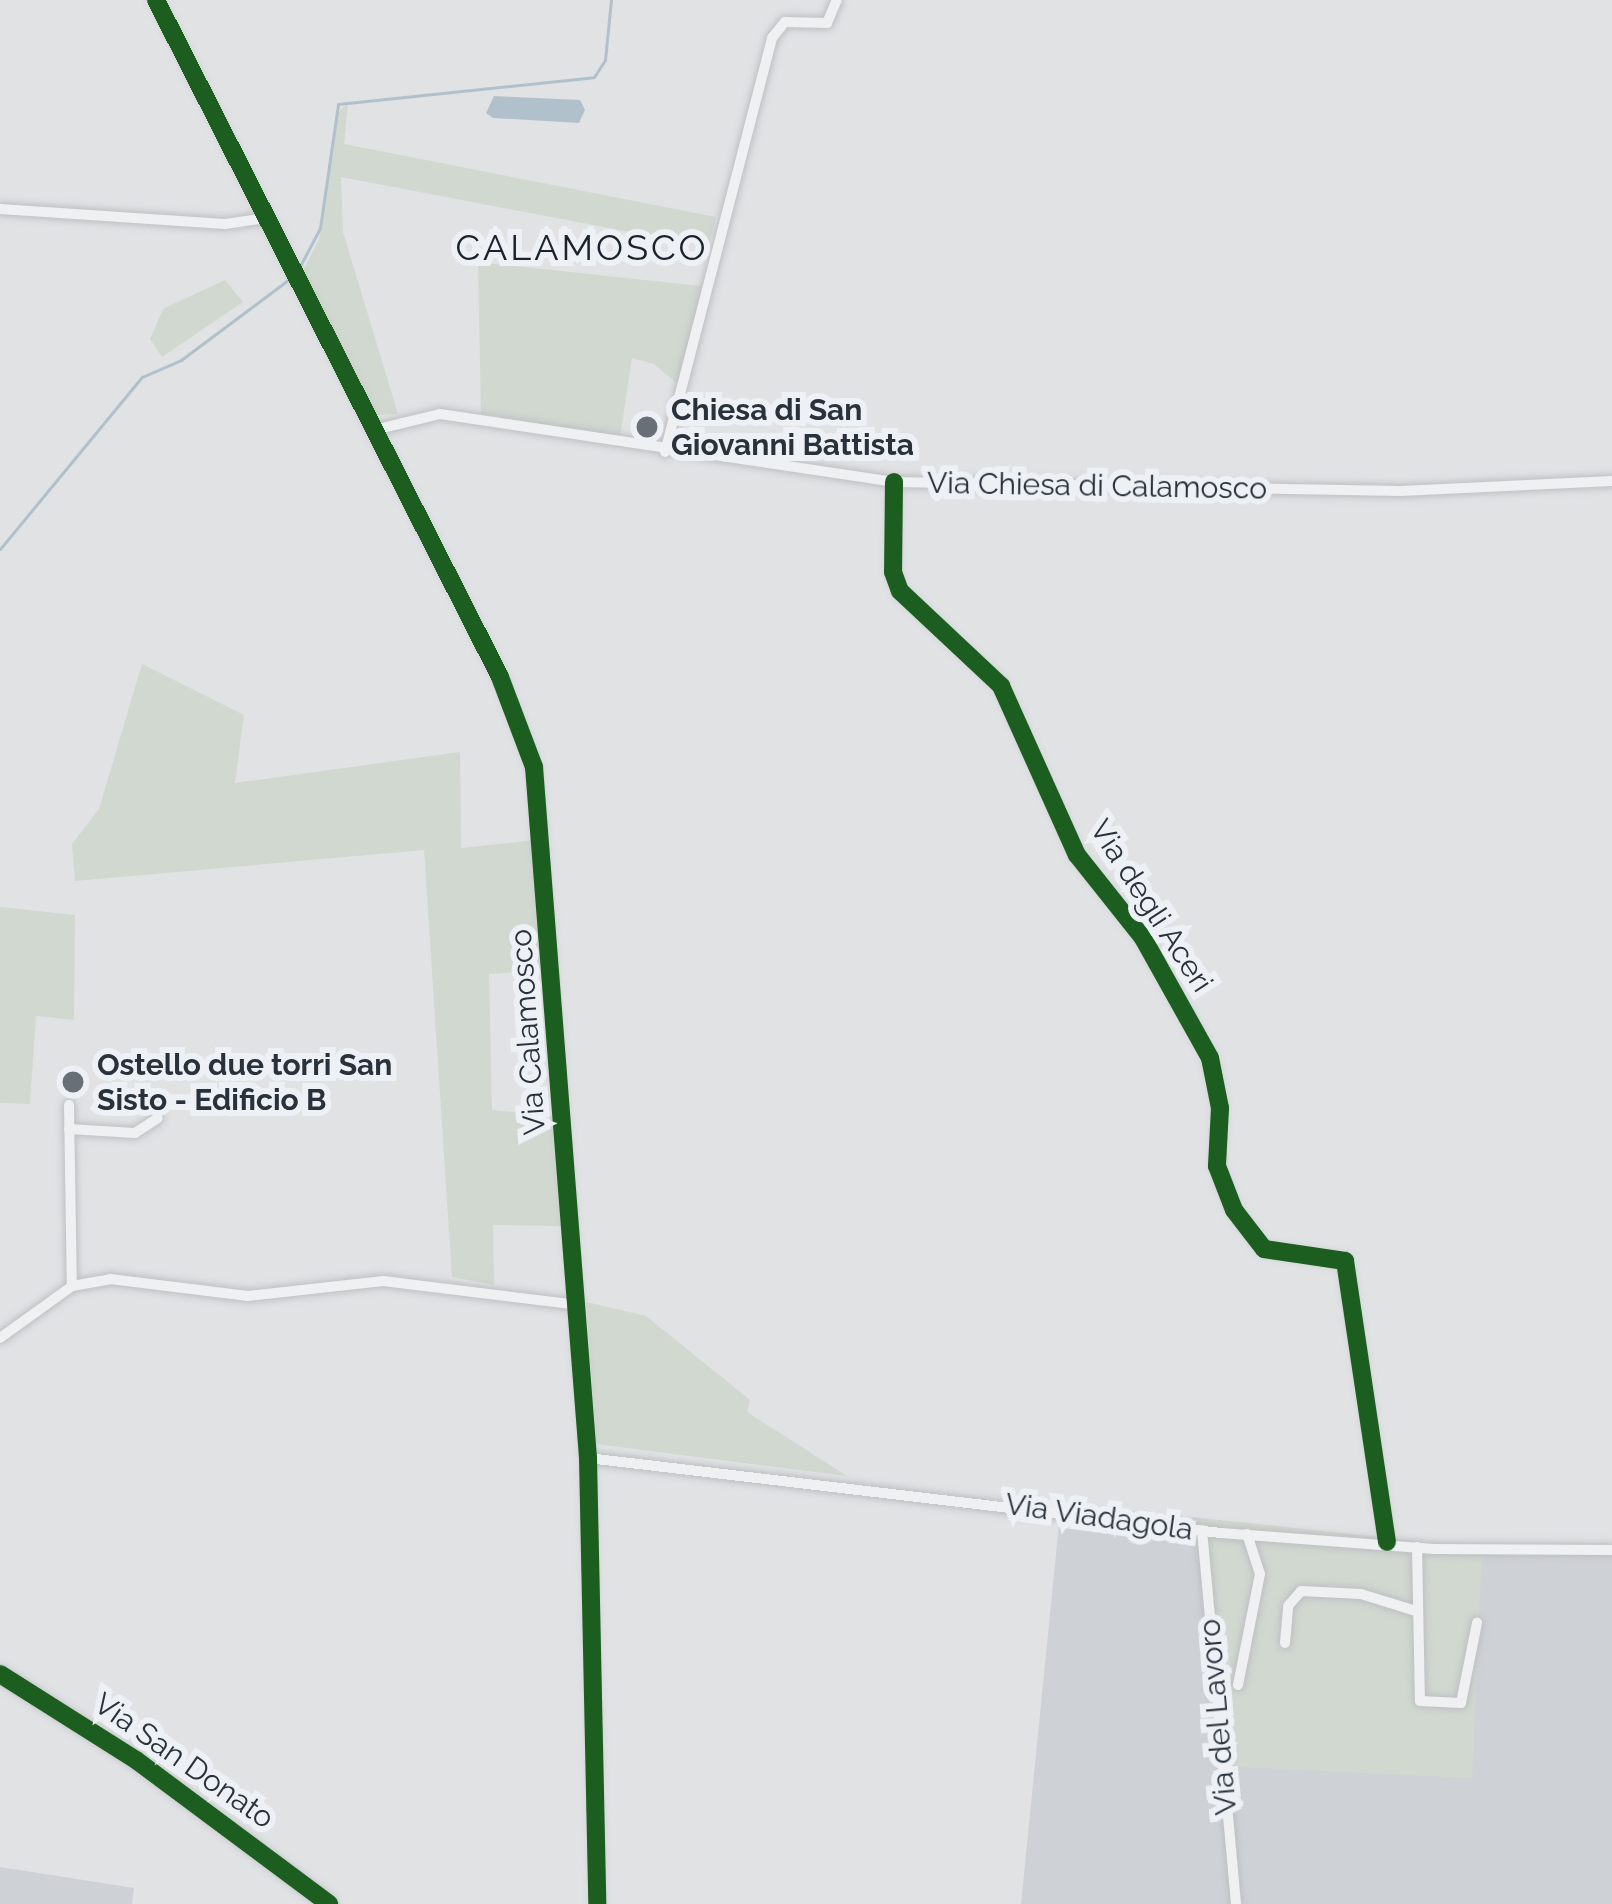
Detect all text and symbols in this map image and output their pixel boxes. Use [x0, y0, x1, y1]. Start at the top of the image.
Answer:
district label: CALAMOSCO [456, 226, 708, 270]
place label: Chiesa di San Giovanni Battista [671, 392, 914, 462]
marker: Chiesa di San Giovanni Battista [634, 414, 660, 440]
street label: Via Chiesa di Calamosco [927, 465, 1267, 507]
street label: Via degli Aceri [1082, 813, 1220, 999]
street label: Via Calamosco [503, 928, 553, 1136]
place label: Ostello due torri San Sisto - Edificio B [97, 1047, 392, 1118]
marker: Ostello due torri San Sisto - Edificio B [60, 1069, 86, 1095]
street label: Via Viadagola [1002, 1486, 1196, 1548]
street label: Via del Lavoro [1191, 1617, 1245, 1817]
street label: Via San Donato [87, 1686, 281, 1836]

